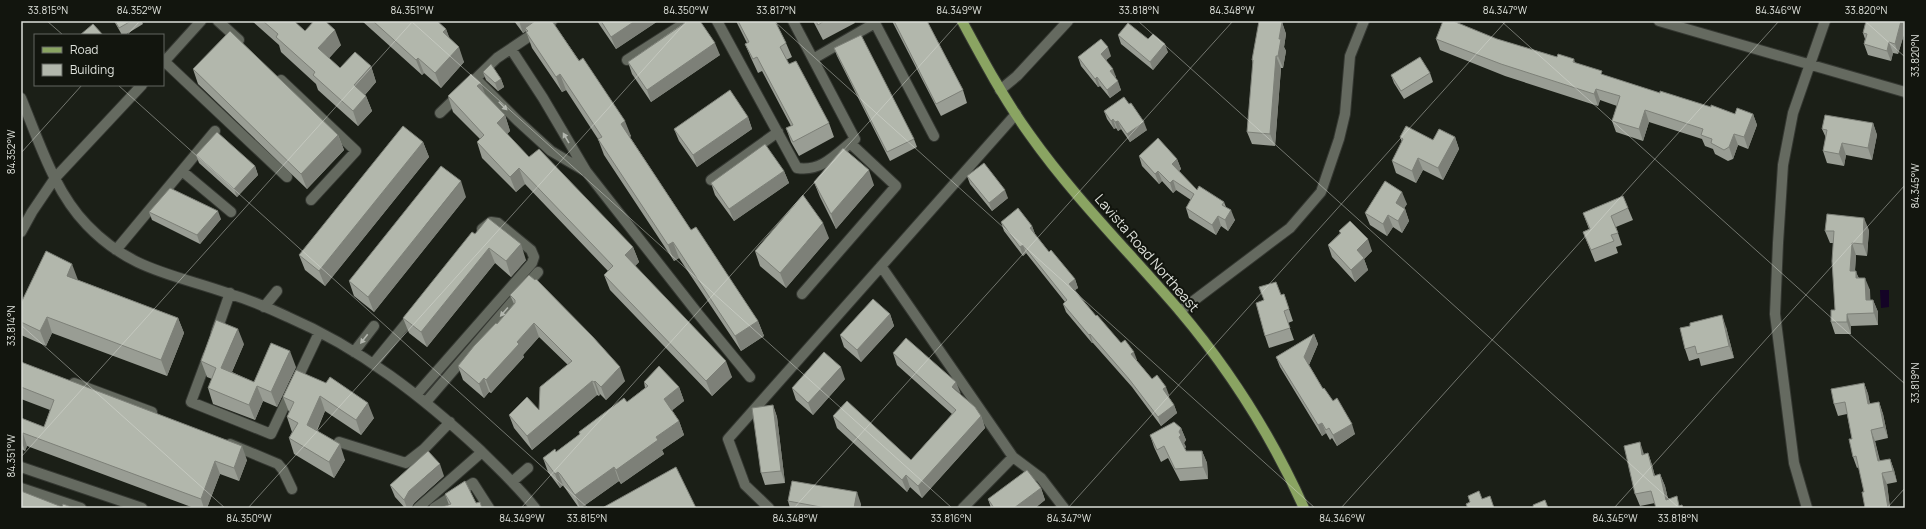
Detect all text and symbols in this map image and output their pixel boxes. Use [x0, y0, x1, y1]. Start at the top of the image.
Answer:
text: 33.815°N [28, 3, 68, 17]
text: 84.352°W [117, 3, 162, 17]
text: 84.351°W [390, 3, 434, 17]
text: 84.350°W [663, 3, 709, 17]
text: 33.817°N [756, 3, 796, 17]
text: 84.349°W [936, 3, 982, 17]
text: 33.818°N [1119, 3, 1159, 17]
text: 84.348°W [1209, 3, 1255, 17]
text: 84.347°W [1483, 3, 1528, 17]
text: 84.346°W [1755, 3, 1801, 17]
text: 33.820°N [1845, 3, 1887, 17]
legend [34, 34, 164, 86]
text: 33.820°N [1908, 35, 1922, 77]
text: Road [70, 41, 98, 58]
text: Building [70, 61, 114, 78]
one-way arrow [498, 101, 508, 111]
text: 84.352°W [4, 129, 18, 174]
one-way arrow [563, 132, 570, 144]
text: 84.345°W [1908, 163, 1922, 209]
street label: Lavista Road Northeast [1091, 190, 1204, 316]
text: 33.814°N [4, 306, 18, 346]
one-way arrow [499, 307, 508, 317]
one-way arrow [360, 333, 369, 344]
text: 33.819°N [1908, 362, 1922, 403]
text: 84.351°W [4, 434, 18, 478]
text: 84.350°W [226, 511, 272, 525]
text: 84.349°W [499, 511, 545, 525]
text: 33.815°N [567, 511, 607, 525]
text: 84.348°W [772, 511, 818, 525]
text: 33.816°N [931, 511, 972, 525]
text: 84.347°W [1047, 511, 1092, 525]
text: 84.346°W [1319, 511, 1365, 525]
text: 84.345°W [1592, 511, 1638, 525]
text: 33.818°N [1658, 511, 1698, 525]

